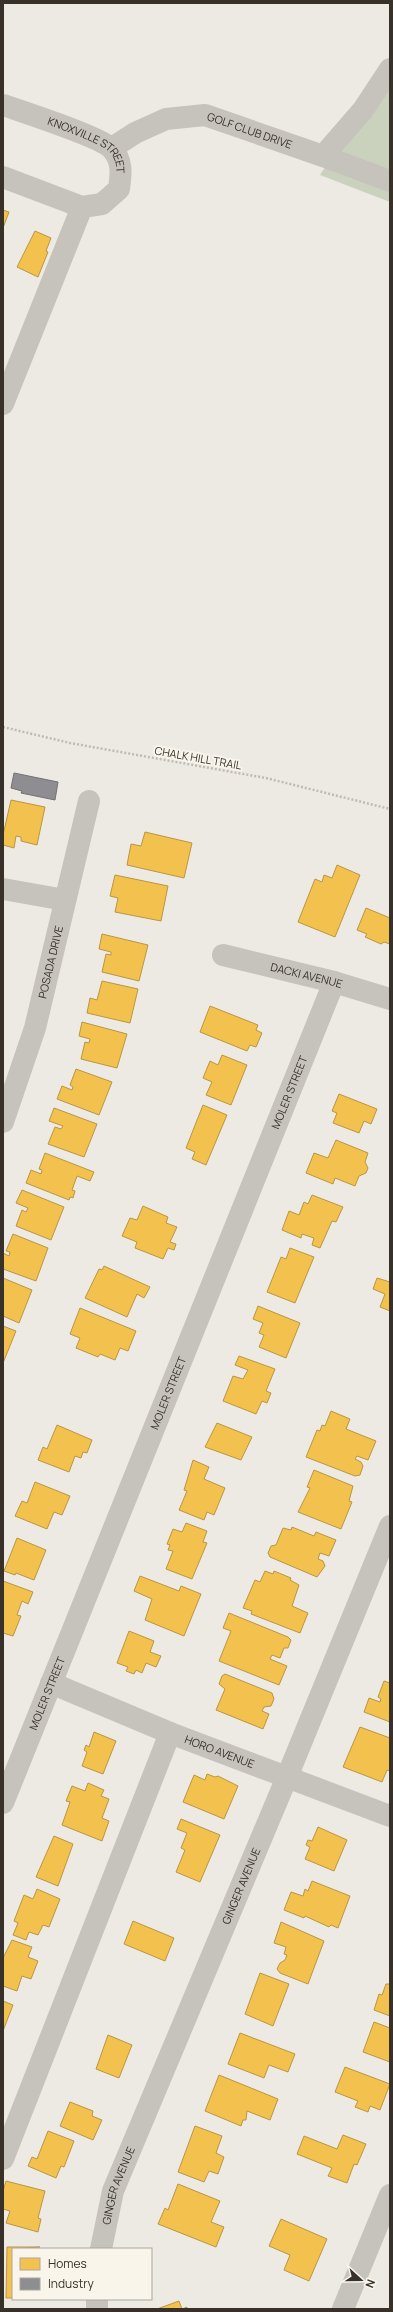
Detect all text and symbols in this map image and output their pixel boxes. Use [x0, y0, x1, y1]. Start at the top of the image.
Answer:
street label: GOLF CLUB DRIVE [205, 108, 294, 152]
street label: KNOXVILLE STREET [46, 113, 129, 174]
street label: CHALK HILL TRAIL [153, 742, 243, 773]
street label: POSADA DRIVE [34, 924, 66, 1000]
street label: DACKI AVENUE [269, 959, 345, 991]
street label: MOLER STREET [267, 1053, 311, 1131]
street label: MOLER STREET [146, 1354, 189, 1432]
street label: MOLER STREET [25, 1654, 68, 1732]
street label: HORO AVENUE [183, 1731, 257, 1771]
street label: GINGER AVENUE [218, 1845, 263, 1926]
street label: GINGER AVENUE [98, 2144, 138, 2226]
legend [12, 2248, 152, 2300]
text: Homes [48, 2255, 87, 2272]
north arrow [341, 2260, 381, 2300]
text: Industry [48, 2275, 94, 2292]
text: N [362, 2277, 379, 2290]

